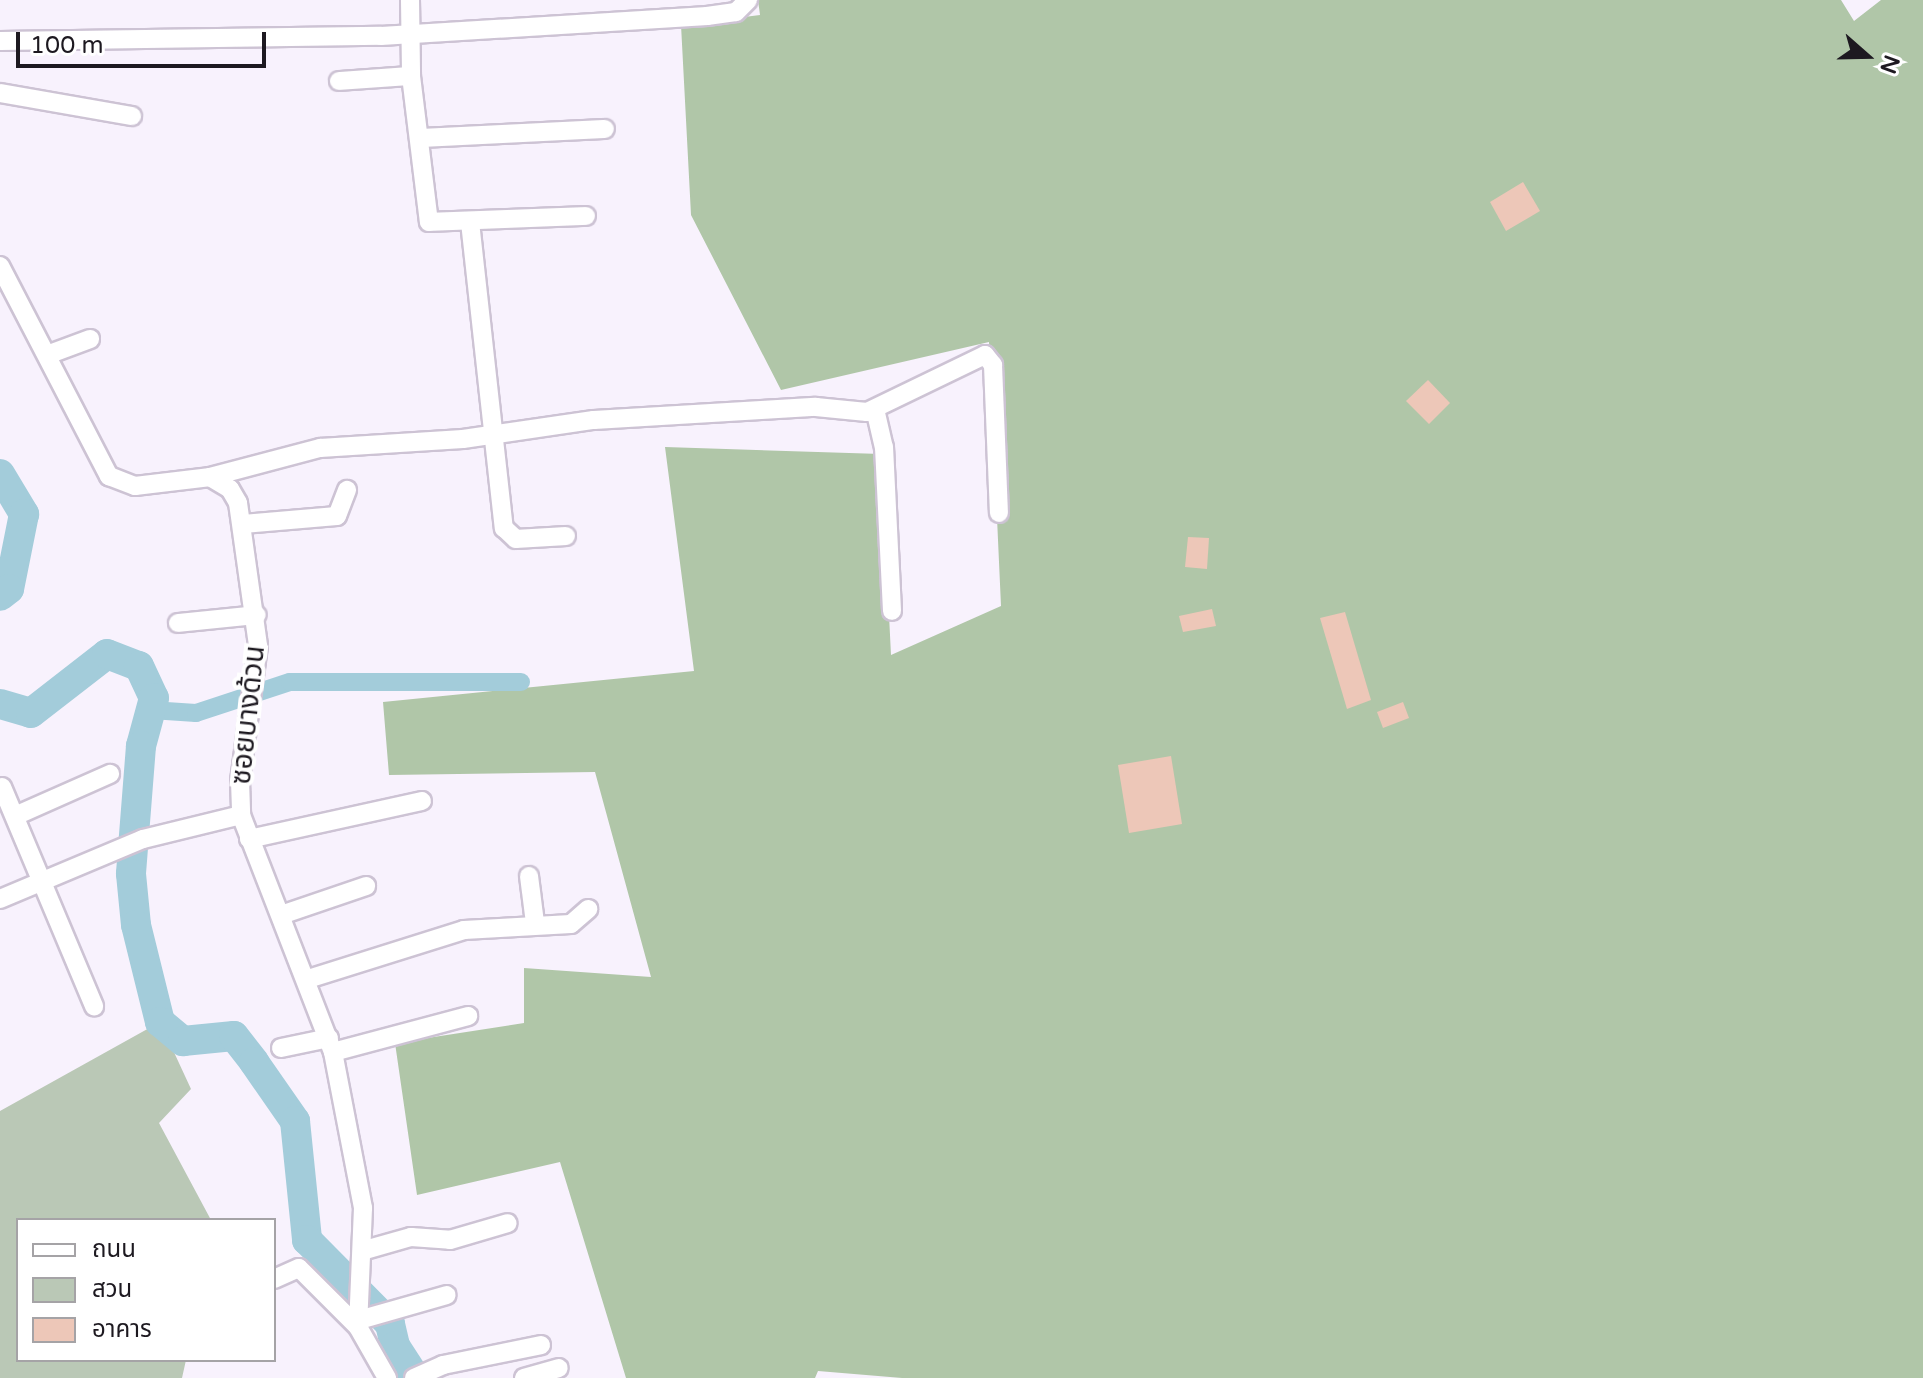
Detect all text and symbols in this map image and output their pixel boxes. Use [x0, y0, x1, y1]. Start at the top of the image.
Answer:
scale bar [20, 16, 270, 66]
north arrow [1827, 16, 1907, 96]
text: 100 m [30, 31, 104, 60]
text: N [1874, 51, 1905, 77]
street label: ซอยบางด้วน [224, 644, 272, 786]
legend [16, 1218, 276, 1362]
text: ถนน [92, 1235, 136, 1264]
text: สวน [92, 1275, 132, 1304]
text: อาคาร [92, 1315, 152, 1344]

